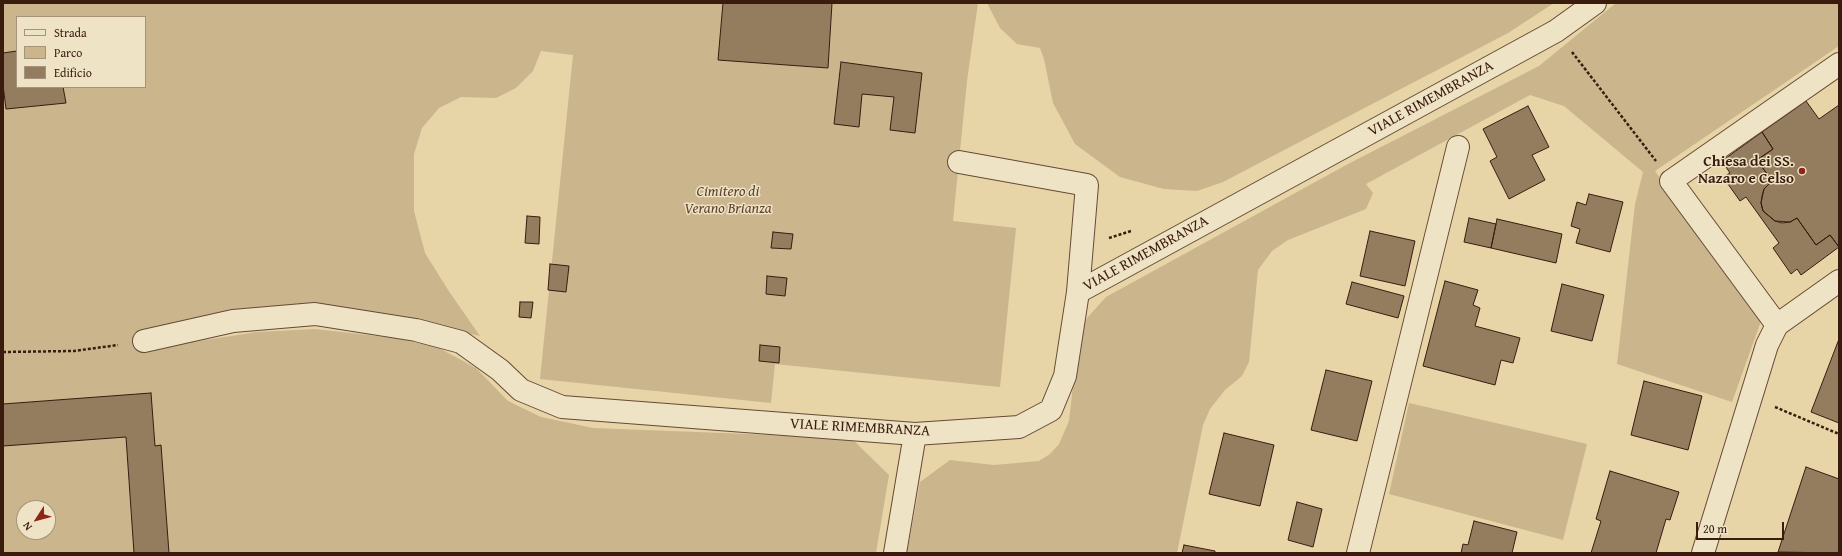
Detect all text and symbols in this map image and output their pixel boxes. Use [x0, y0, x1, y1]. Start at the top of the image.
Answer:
legend [16, 16, 146, 88]
text: Strada [54, 24, 87, 41]
text: Parco [54, 44, 82, 61]
street label: VIALE RIMEMBRANZA [1365, 57, 1497, 141]
text: Edificio [54, 64, 92, 81]
place label: Chiesa dei SS. Nazaro e Celso [1698, 153, 1794, 188]
marker: Chiesa dei SS. Nazaro e Celso [1797, 166, 1807, 176]
park label: Cimitero di Verano Brianza [684, 183, 772, 218]
street label: VIALE RIMEMBRANZA [1080, 212, 1212, 296]
street label: VIALE RIMEMBRANZA [789, 415, 931, 441]
north arrow [16, 500, 56, 540]
scale bar [1698, 514, 1786, 540]
text: N [18, 519, 36, 534]
text: 20 m [1703, 520, 1727, 537]

